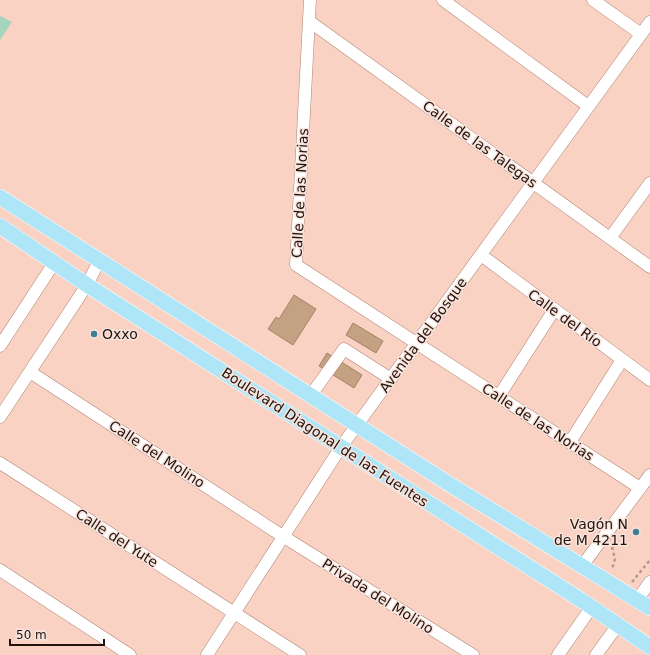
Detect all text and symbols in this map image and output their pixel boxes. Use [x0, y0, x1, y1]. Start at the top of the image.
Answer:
street label: Calle de las Talegas [420, 97, 540, 191]
street label: Calle de las Norias [289, 128, 311, 258]
street label: Avenida del Bosque [376, 274, 470, 396]
street label: Calle del Río [525, 286, 605, 350]
place label: Oxxo [102, 326, 138, 342]
marker: Oxxo [89, 329, 99, 339]
street label: Boulevard Diagonal de las Fuentes [219, 364, 431, 510]
street label: Calle de las Norias [479, 380, 597, 464]
street label: Calle del Molino [106, 417, 208, 491]
street label: Calle del Yute [73, 505, 161, 571]
place label: Vagón N de M 4211 [554, 516, 628, 548]
marker: Vagón N de M 4211 [631, 527, 641, 537]
street label: Privada del Molino [319, 555, 437, 637]
scale bar [10, 621, 104, 647]
text: 50 m [16, 628, 47, 642]

